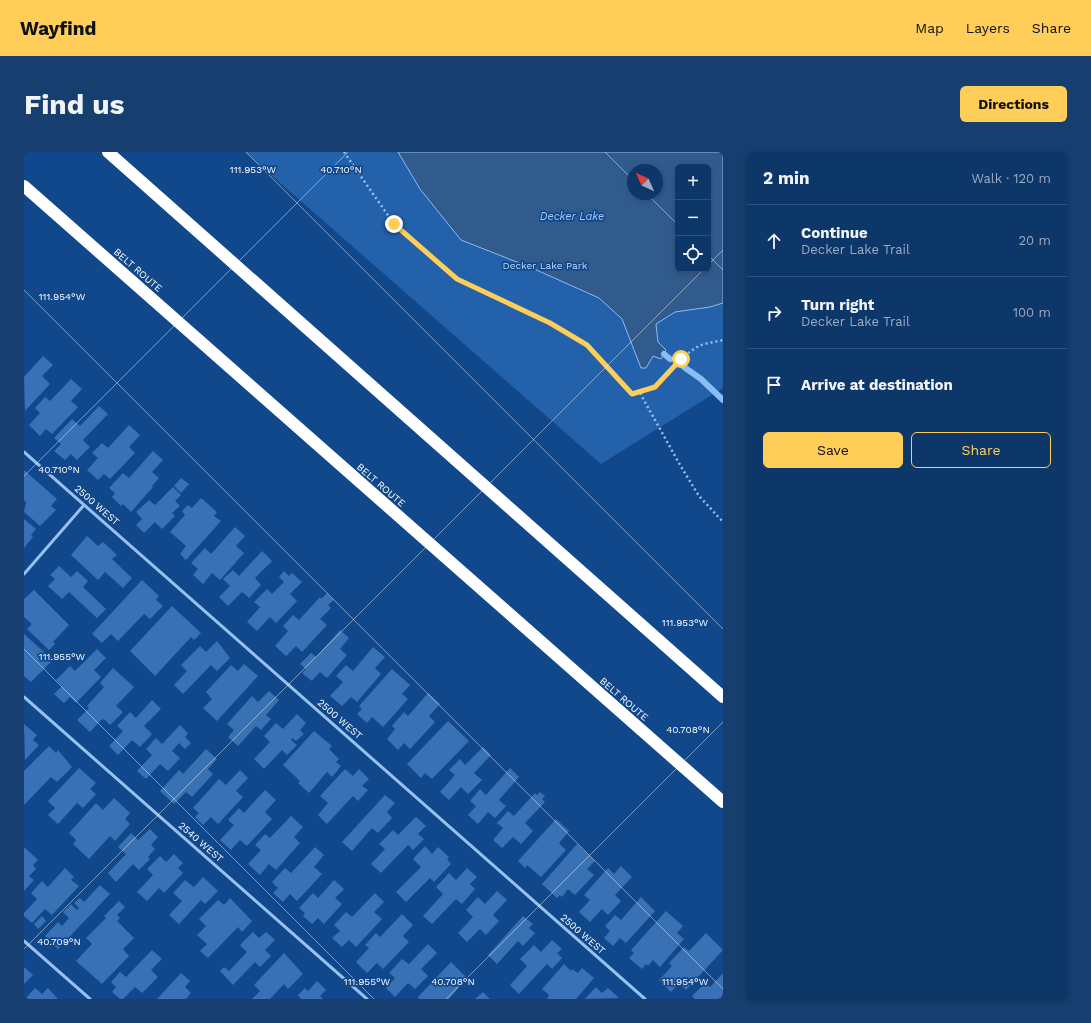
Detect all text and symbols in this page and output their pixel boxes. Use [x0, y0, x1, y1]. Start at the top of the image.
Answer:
text: Wayfind [20, 17, 96, 40]
text: Map [915, 20, 944, 36]
text: Layers [966, 20, 1010, 36]
text: Share [1032, 20, 1071, 36]
button: Directions [960, 86, 1067, 122]
text: Find us [24, 88, 124, 121]
text: 111.953°W [230, 164, 277, 175]
text: 40.710°N [320, 164, 362, 175]
north arrow [627, 164, 663, 200]
map controls [675, 164, 711, 272]
button: + [675, 164, 711, 200]
text: 2 min [763, 168, 809, 188]
text: Walk · 120 m [972, 171, 1051, 186]
button: − [675, 200, 711, 236]
water label: Decker Lake [540, 210, 604, 223]
route end [385, 215, 403, 233]
text: Continue [801, 224, 868, 242]
icon: ahead [763, 230, 785, 252]
text: 20 m [1019, 233, 1051, 248]
button: locate [675, 236, 711, 272]
text: Decker Lake Trail [801, 242, 910, 257]
street label: BELT ROUTE [112, 246, 164, 294]
park label: Decker Lake Park [503, 260, 588, 271]
text: 111.954°W [39, 291, 86, 302]
text: Turn right [801, 296, 874, 314]
icon: right [763, 302, 785, 324]
text: 100 m [1013, 305, 1051, 320]
text: Decker Lake Trail [801, 314, 910, 329]
route start [672, 350, 690, 368]
icon: arrive [763, 374, 785, 396]
text: Arrive at destination [801, 376, 953, 394]
button: Save [763, 432, 903, 468]
button: Share [911, 432, 1051, 468]
street label: BELT ROUTE [355, 461, 407, 509]
text: 40.710°N [38, 464, 80, 475]
street label: 2500 WEST [72, 483, 122, 527]
text: 111.953°W [662, 617, 709, 628]
text: 111.955°W [39, 651, 86, 662]
street label: BELT ROUTE [598, 675, 650, 723]
street label: 2500 WEST [315, 697, 365, 741]
text: 40.708°N [666, 724, 710, 735]
street label: 2540 WEST [177, 820, 225, 864]
street label: 2500 WEST [558, 912, 608, 956]
text: 40.709°N [37, 936, 81, 947]
text: 111.955°W [344, 976, 391, 987]
text: 40.708°N [431, 976, 475, 987]
text: 111.954°W [662, 976, 709, 987]

